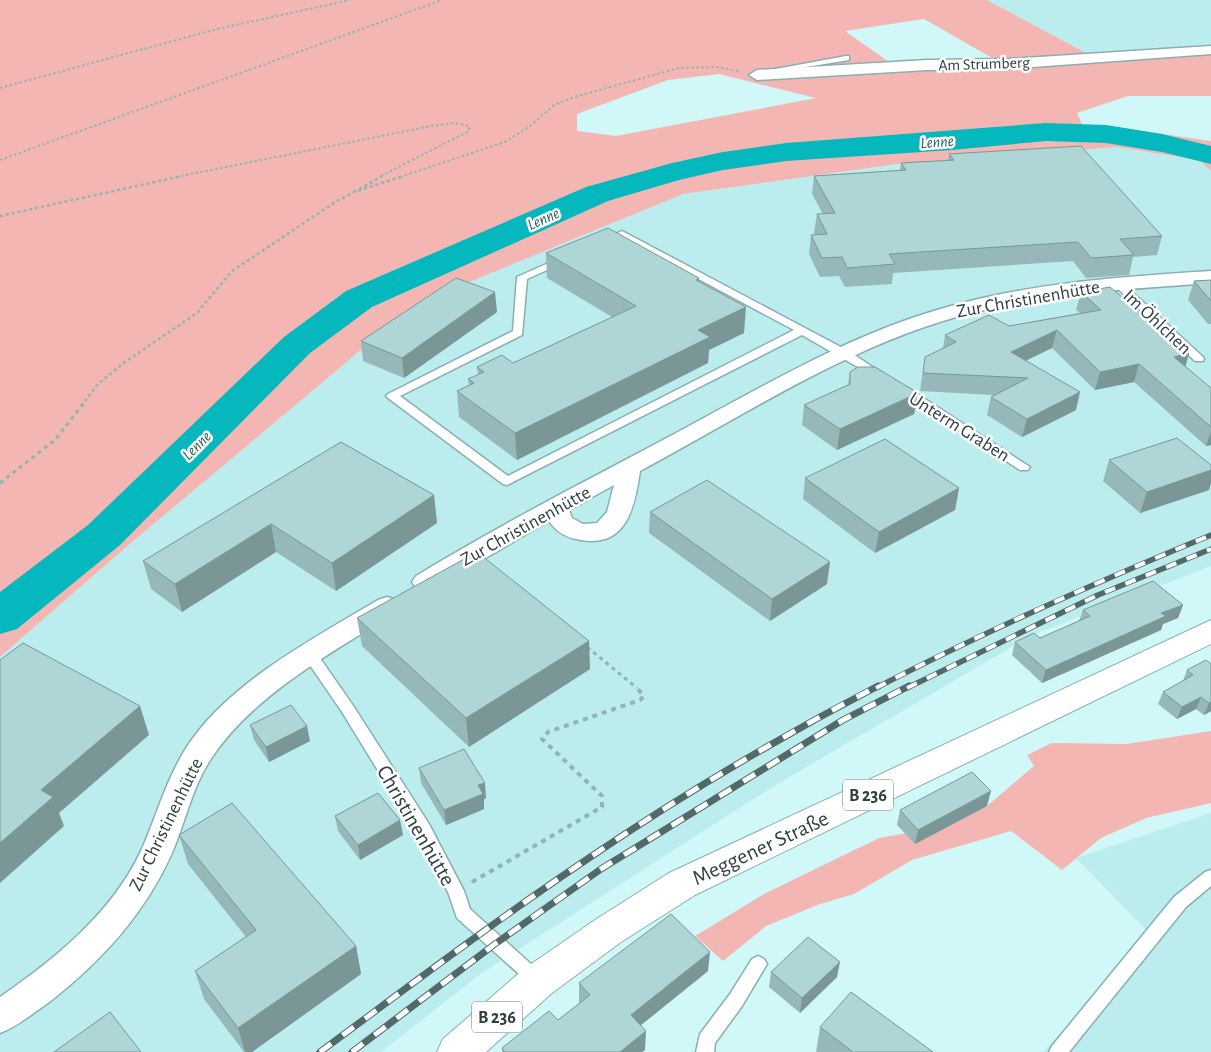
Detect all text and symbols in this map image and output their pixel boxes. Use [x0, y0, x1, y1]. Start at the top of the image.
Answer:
street label: Am Strumberg [938, 54, 1030, 74]
water label: Lenne [920, 133, 954, 151]
water label: Lenne [525, 205, 562, 233]
street label: Zur Christinenhütte [955, 278, 1101, 321]
street label: Im Öhlchen [1119, 285, 1195, 358]
street label: Unterm Graben [906, 389, 1013, 466]
water label: Lenne [179, 428, 214, 463]
street label: Zur Christinenhütte [458, 483, 594, 570]
street label: Zur Christinenhütte [126, 755, 207, 894]
street label: Christinenhütte [373, 762, 459, 889]
road number: B 236 [843, 780, 893, 810]
street label: Meggener Straße [689, 807, 832, 889]
road number: B 236 [472, 1002, 522, 1032]

